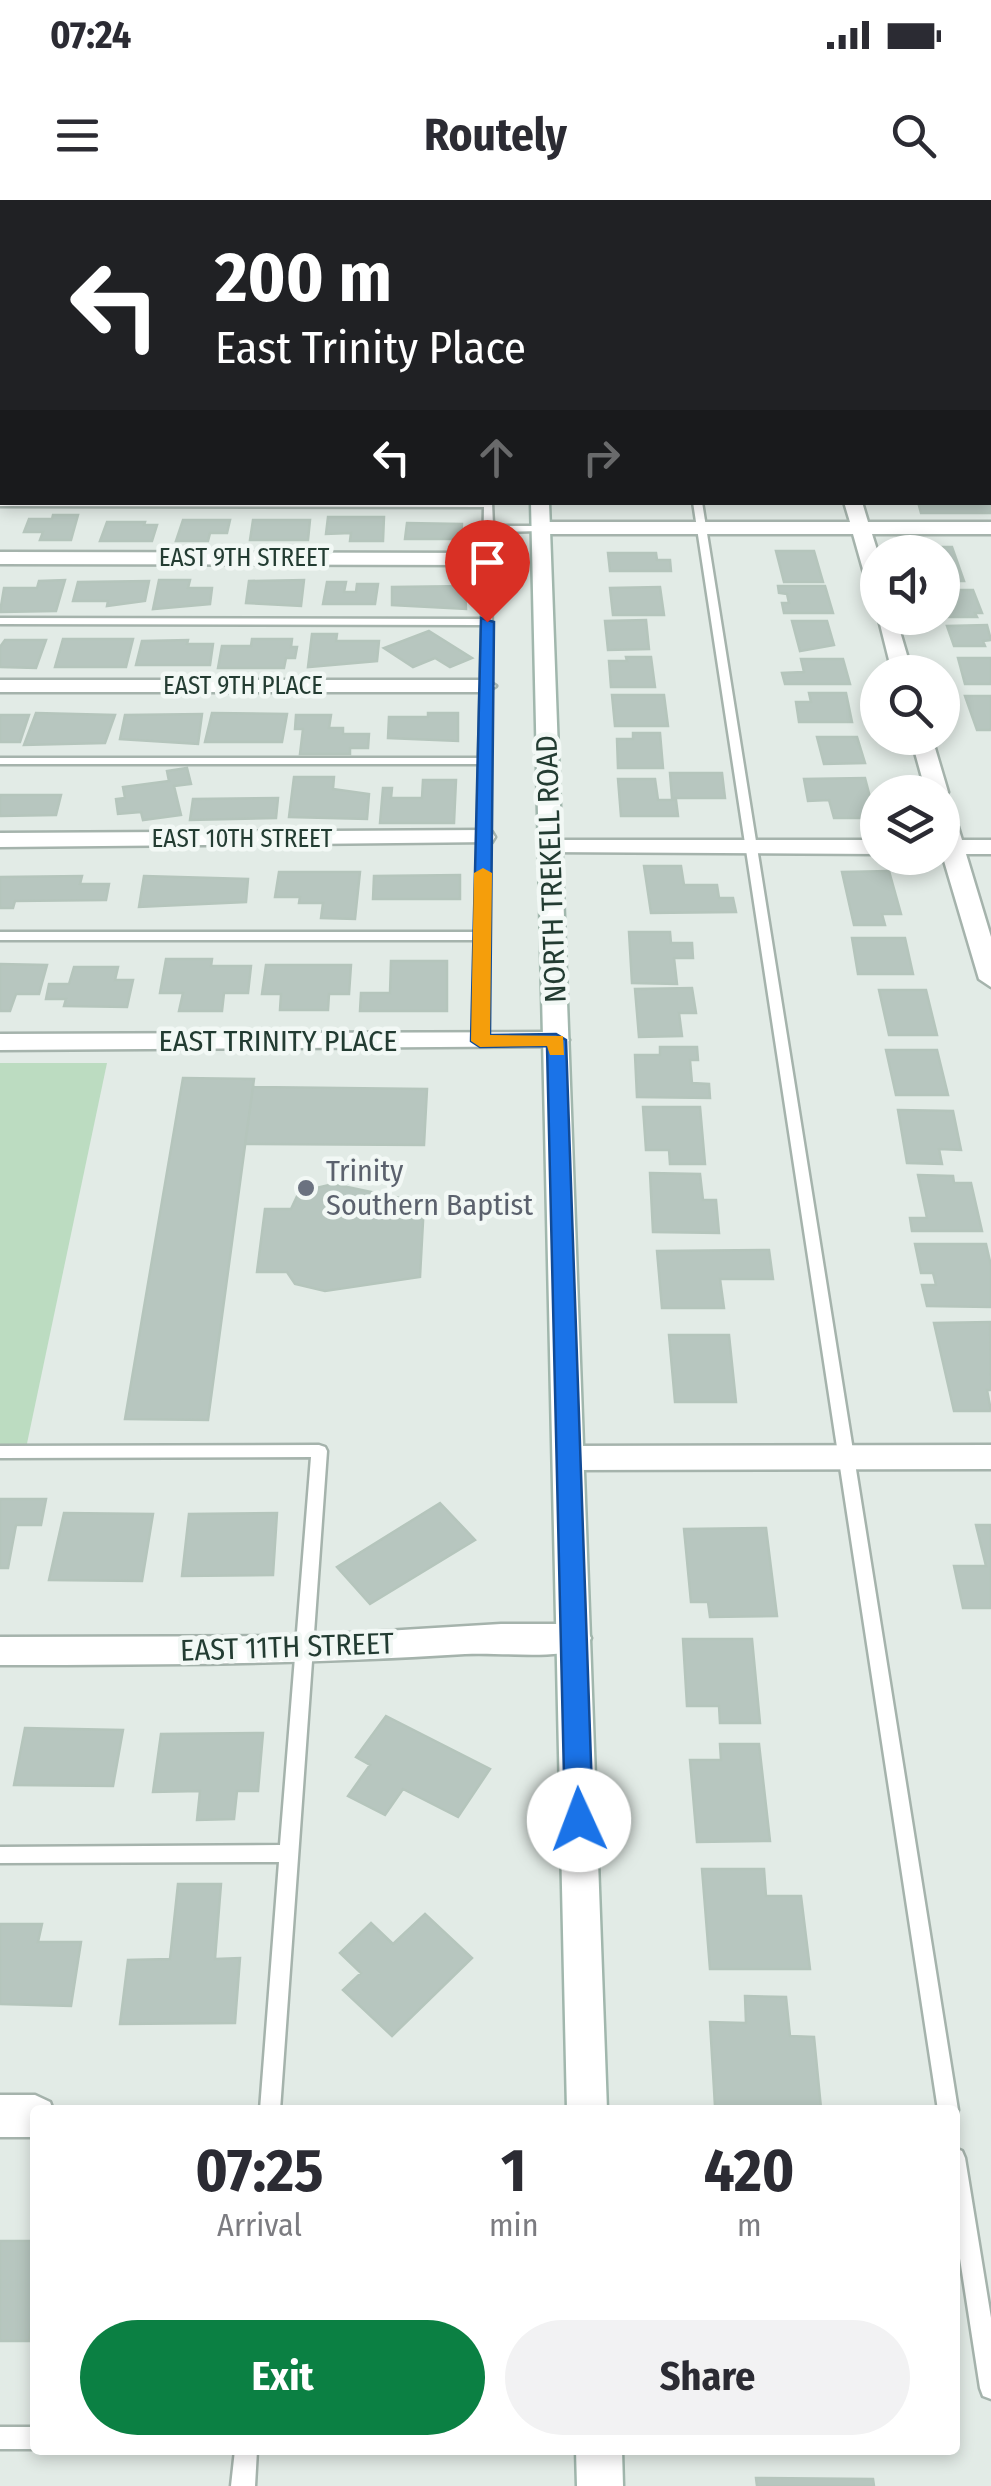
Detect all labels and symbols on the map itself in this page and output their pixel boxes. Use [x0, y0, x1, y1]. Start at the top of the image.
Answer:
pin [445, 520, 530, 623]
street label: EAST 9TH STREET [159, 543, 330, 573]
street label: EAST 9TH PLACE [163, 671, 323, 701]
street label: NORTH TREKELL ROAD [528, 735, 574, 1003]
street label: EAST 10TH STREET [152, 824, 333, 854]
street label: EAST TRINITY PLACE [159, 1023, 397, 1059]
place label: Trinity Southern Baptist [326, 1153, 533, 1223]
marker: Trinity Southern Baptist [295, 1177, 317, 1199]
street label: EAST 11TH STREET [180, 1625, 394, 1669]
position arrow [527, 1768, 631, 1872]

